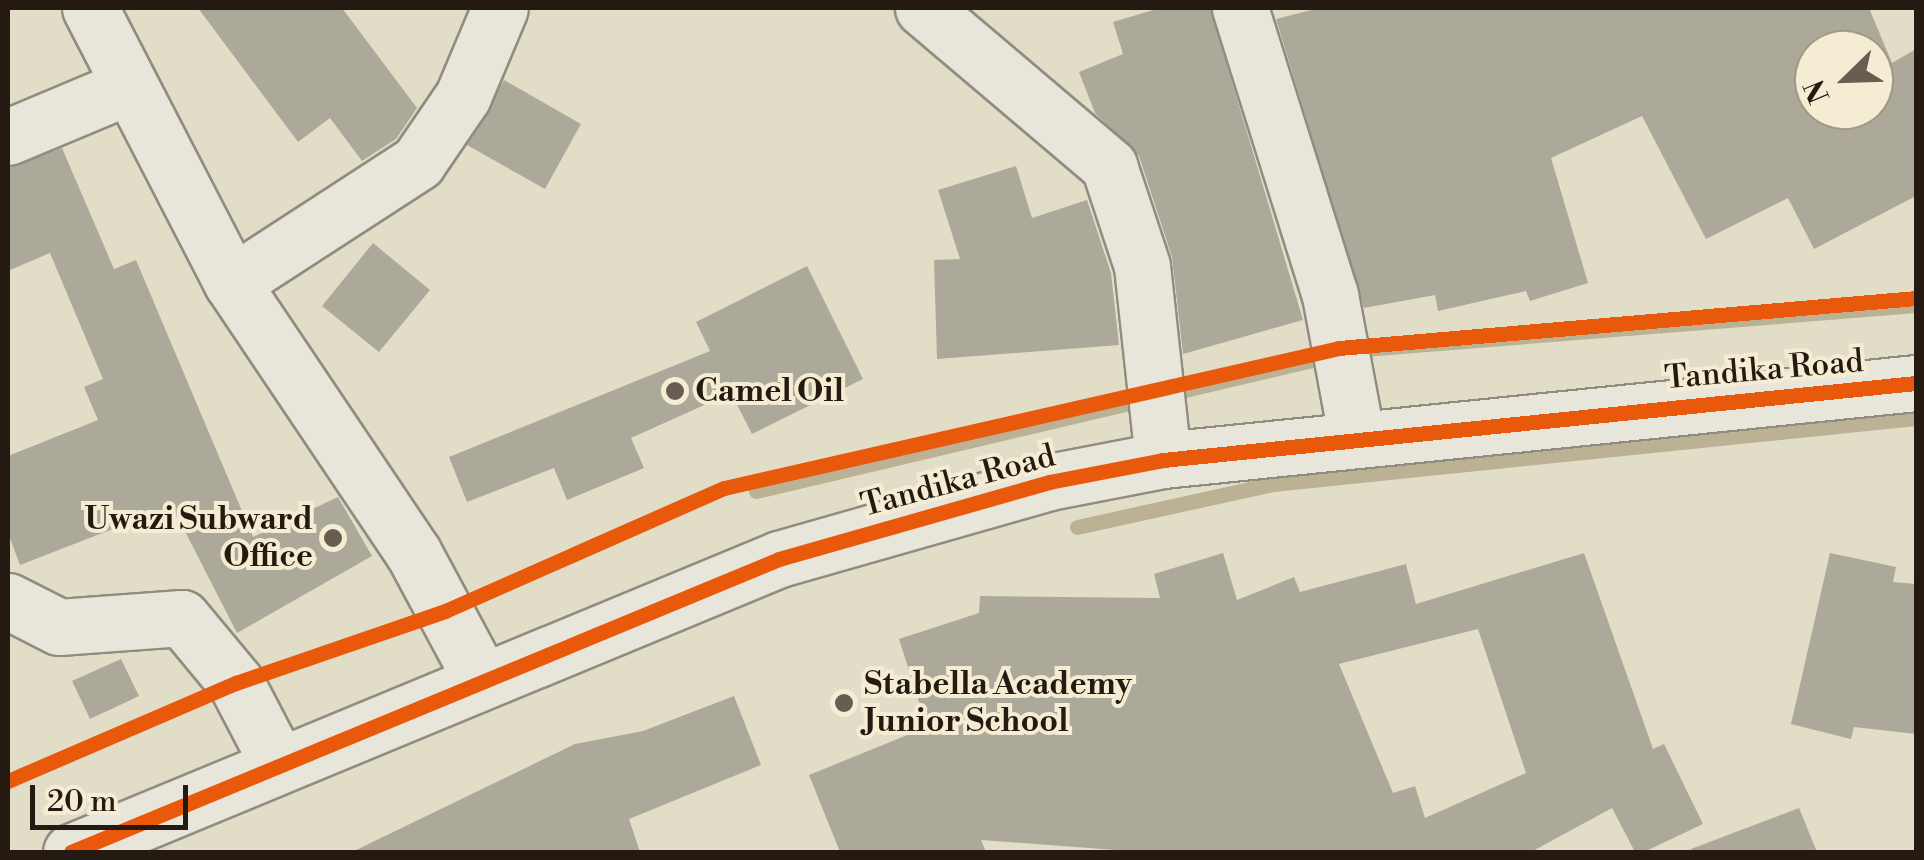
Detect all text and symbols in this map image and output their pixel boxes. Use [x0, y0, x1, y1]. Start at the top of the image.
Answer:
north arrow [1794, 30, 1894, 130]
text: N [1797, 74, 1838, 108]
street label: Tandika Road [1663, 342, 1865, 398]
place label: Camel Oil [695, 372, 844, 410]
marker: Camel Oil [664, 380, 686, 402]
street label: Tandika Road [857, 437, 1059, 525]
place label: Uwazi Subward Office [85, 501, 313, 576]
marker: Uwazi Subward Office [322, 527, 344, 549]
place label: Stabella Academy Junior School [864, 666, 1132, 741]
marker: Stabella Academy Junior School [833, 692, 855, 714]
scale bar [35, 765, 192, 827]
text: 20 m [47, 783, 116, 821]

